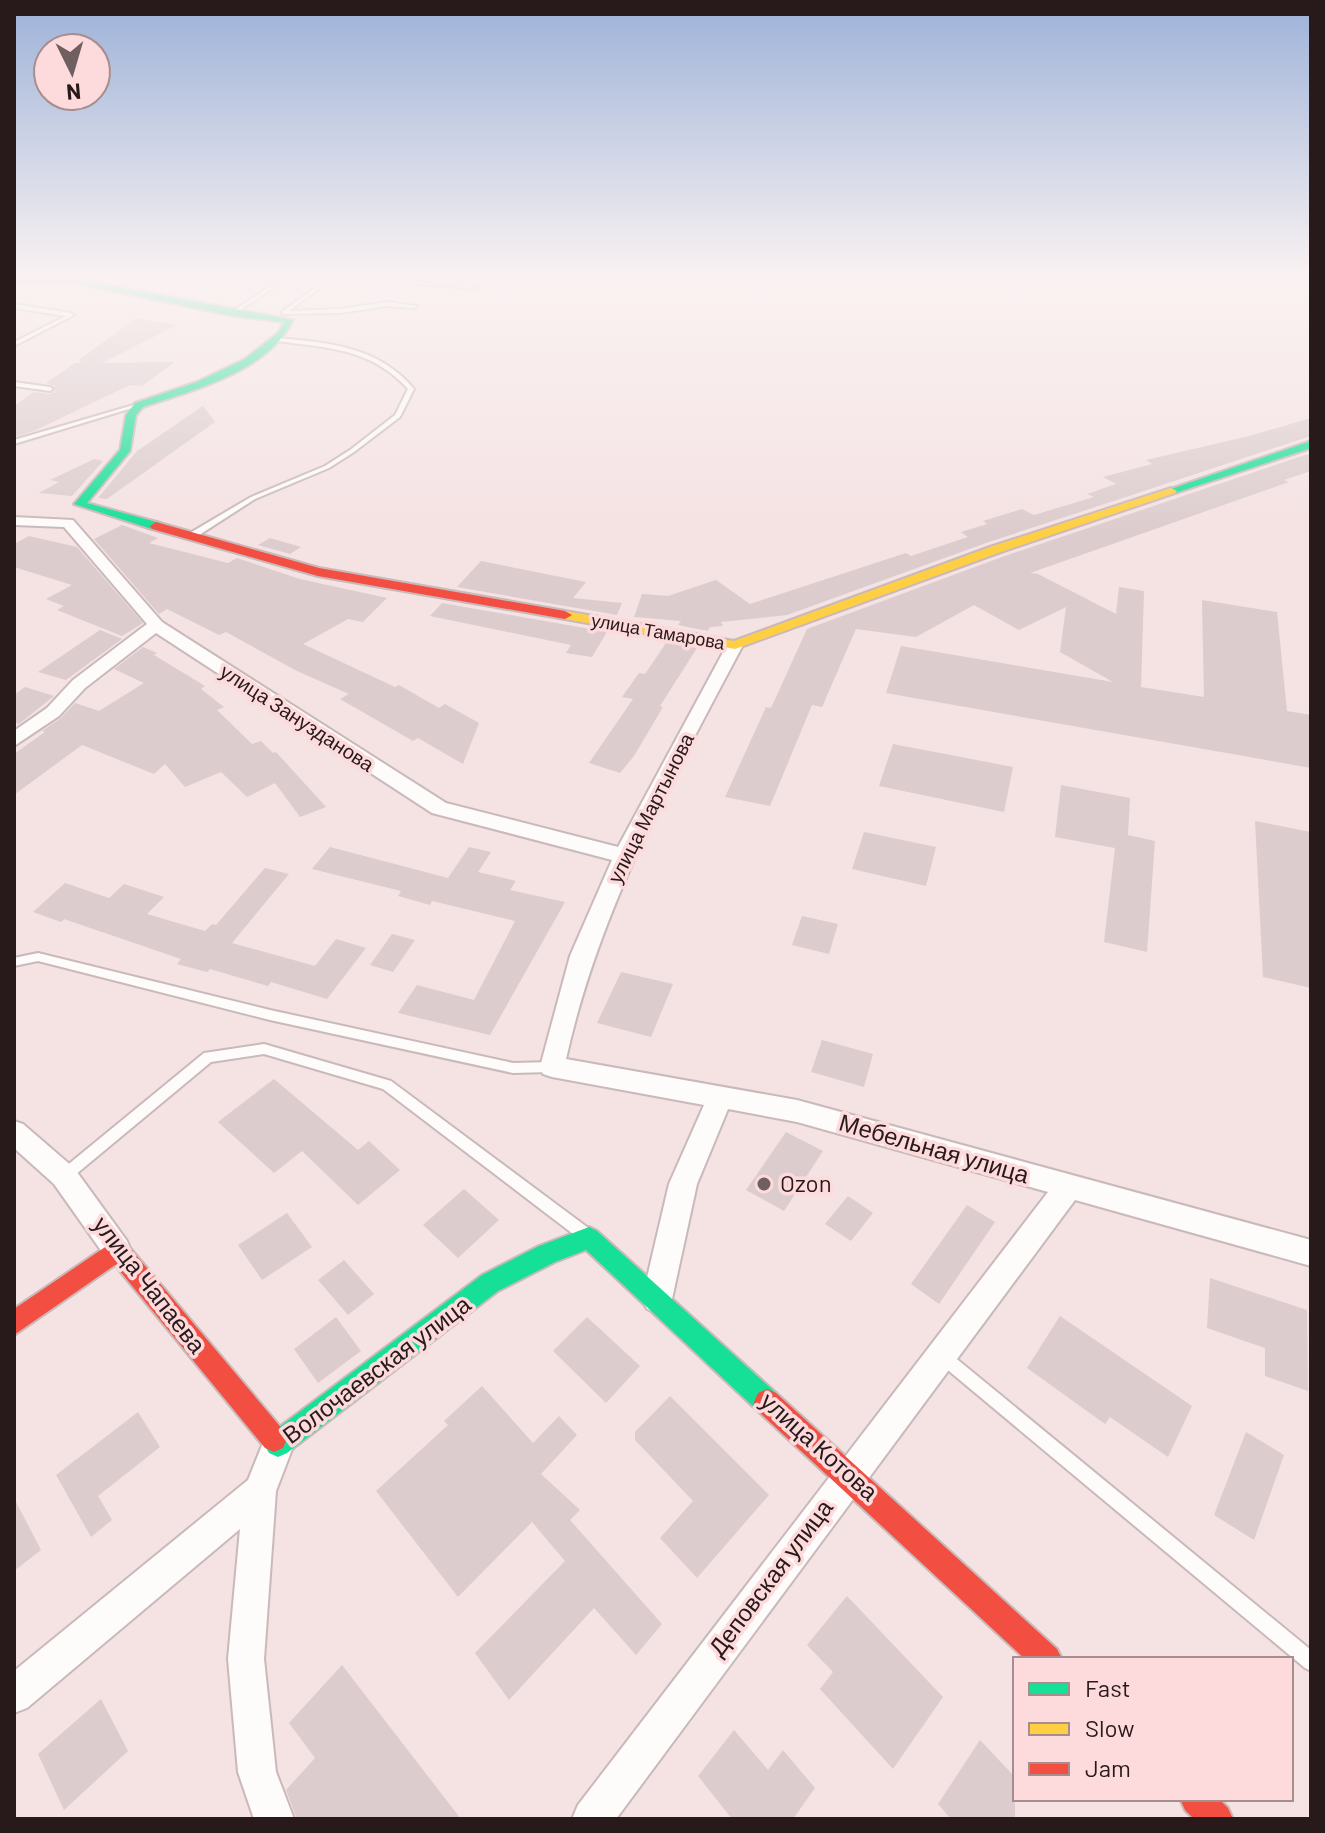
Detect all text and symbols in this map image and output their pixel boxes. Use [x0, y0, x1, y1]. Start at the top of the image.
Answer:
north arrow [32, 32, 112, 112]
text: N [65, 79, 82, 107]
street label: улица Тамарова [590, 608, 728, 654]
street label: улица Занузданова [216, 659, 380, 776]
street label: улица Мартынова [602, 728, 699, 886]
street label: Мебельная улица [836, 1107, 1033, 1189]
place label: Ozon [780, 1168, 832, 1197]
marker: Ozon [755, 1175, 773, 1193]
street label: улица Чапаева [88, 1210, 213, 1359]
street label: Волочаевская улица [276, 1288, 476, 1449]
street label: улица Котова [756, 1386, 885, 1506]
street label: Деповская улица [701, 1493, 839, 1661]
legend [1013, 1657, 1293, 1801]
text: Fast [1085, 1673, 1130, 1702]
text: Slow [1085, 1713, 1134, 1742]
text: Jam [1085, 1753, 1131, 1782]

